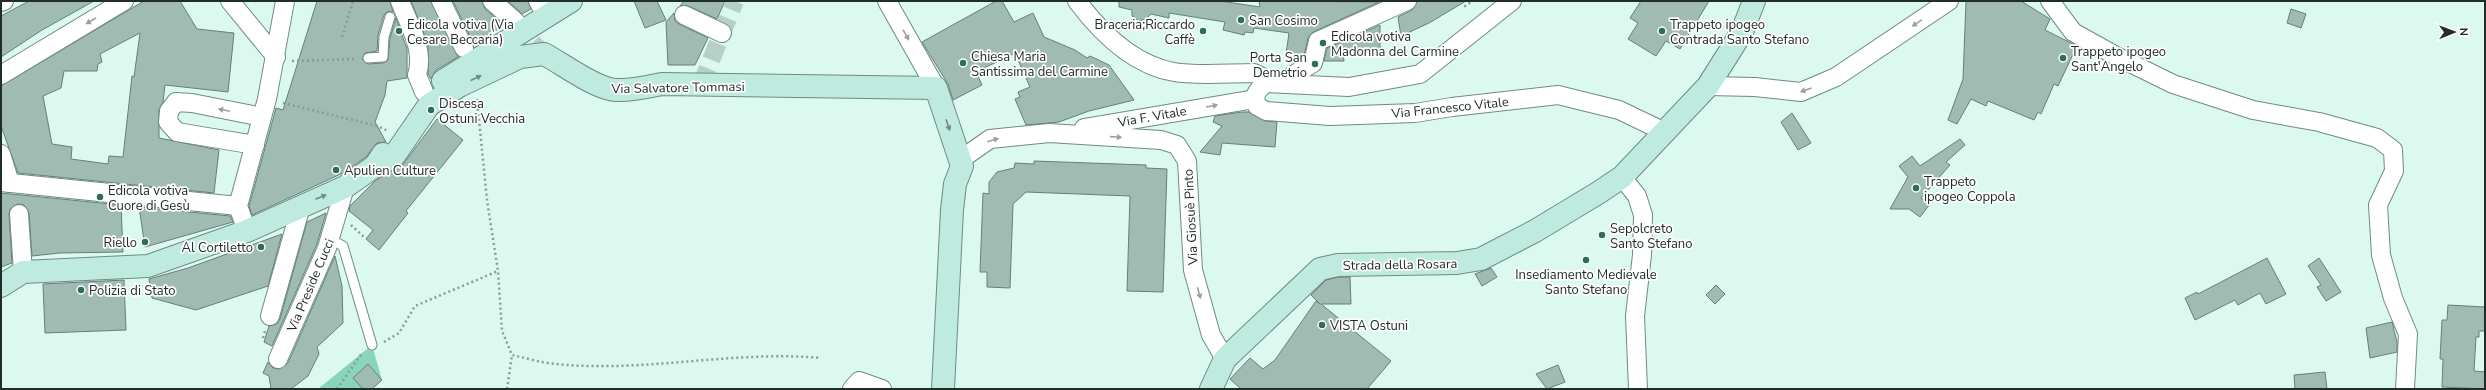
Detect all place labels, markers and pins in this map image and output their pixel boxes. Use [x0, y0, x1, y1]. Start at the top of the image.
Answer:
place label: San Cosimo [1249, 12, 1318, 30]
marker: San Cosimo [1236, 15, 1246, 25]
place label: Edicola votiva (Via Cesare Beccaria) [407, 16, 514, 49]
place label: Braceria;Riccardo Caffè [1095, 16, 1195, 49]
place label: Trappeto ipogeo Contrada Santo Stefano [1670, 16, 1809, 49]
marker: Edicola votiva (Via Cesare Beccaria) [394, 26, 404, 36]
marker: Braceria;Riccardo Caffè [1198, 26, 1208, 36]
marker: Trappeto ipogeo Contrada Santo Stefano [1657, 26, 1667, 36]
place label: Edicola votiva Madonna del Carmine [1331, 28, 1459, 61]
marker: Edicola votiva Madonna del Carmine [1318, 38, 1328, 48]
place label: Trappeto ipogeo Sant'Angelo [2071, 43, 2166, 76]
place label: Chiesa Maria Santissima del Carmine [971, 48, 1108, 81]
place label: Porta San Demetrio [1250, 49, 1307, 82]
marker: Trappeto ipogeo Sant'Angelo [2058, 53, 2068, 63]
marker: Chiesa Maria Santissima del Carmine [958, 58, 968, 68]
marker: Porta San Demetrio [1310, 59, 1320, 69]
place label: Discesa Ostuni Vecchia [439, 95, 525, 128]
marker: Discesa Ostuni Vecchia [426, 105, 436, 115]
place label: Apulien Culture [344, 162, 436, 180]
marker: Apulien Culture [331, 165, 341, 175]
place label: Trappeto ipogeo Coppola [1924, 173, 2016, 206]
place label: Edicola votiva Cuore di Gesù [108, 182, 190, 215]
marker: Trappeto ipogeo Coppola [1911, 183, 1921, 193]
marker: Edicola votiva Cuore di Gesù [95, 192, 105, 202]
place label: Sepolcreto Santo Stefano [1610, 220, 1692, 253]
marker: Sepolcreto Santo Stefano [1597, 230, 1607, 240]
place label: Riello [104, 234, 137, 252]
marker: Riello [140, 237, 150, 247]
place label: Al Cortiletto [181, 239, 253, 257]
marker: Al Cortiletto [256, 242, 266, 252]
marker: Insediamento Medievale Santo Stefano [1581, 255, 1591, 265]
place label: Insediamento Medievale Santo Stefano [1515, 266, 1657, 299]
place label: Polizia di Stato [89, 282, 175, 300]
marker: Polizia di Stato [76, 285, 86, 295]
place label: VISTA Ostuni [1329, 317, 1408, 335]
marker: VISTA Ostuni [1317, 320, 1327, 330]

